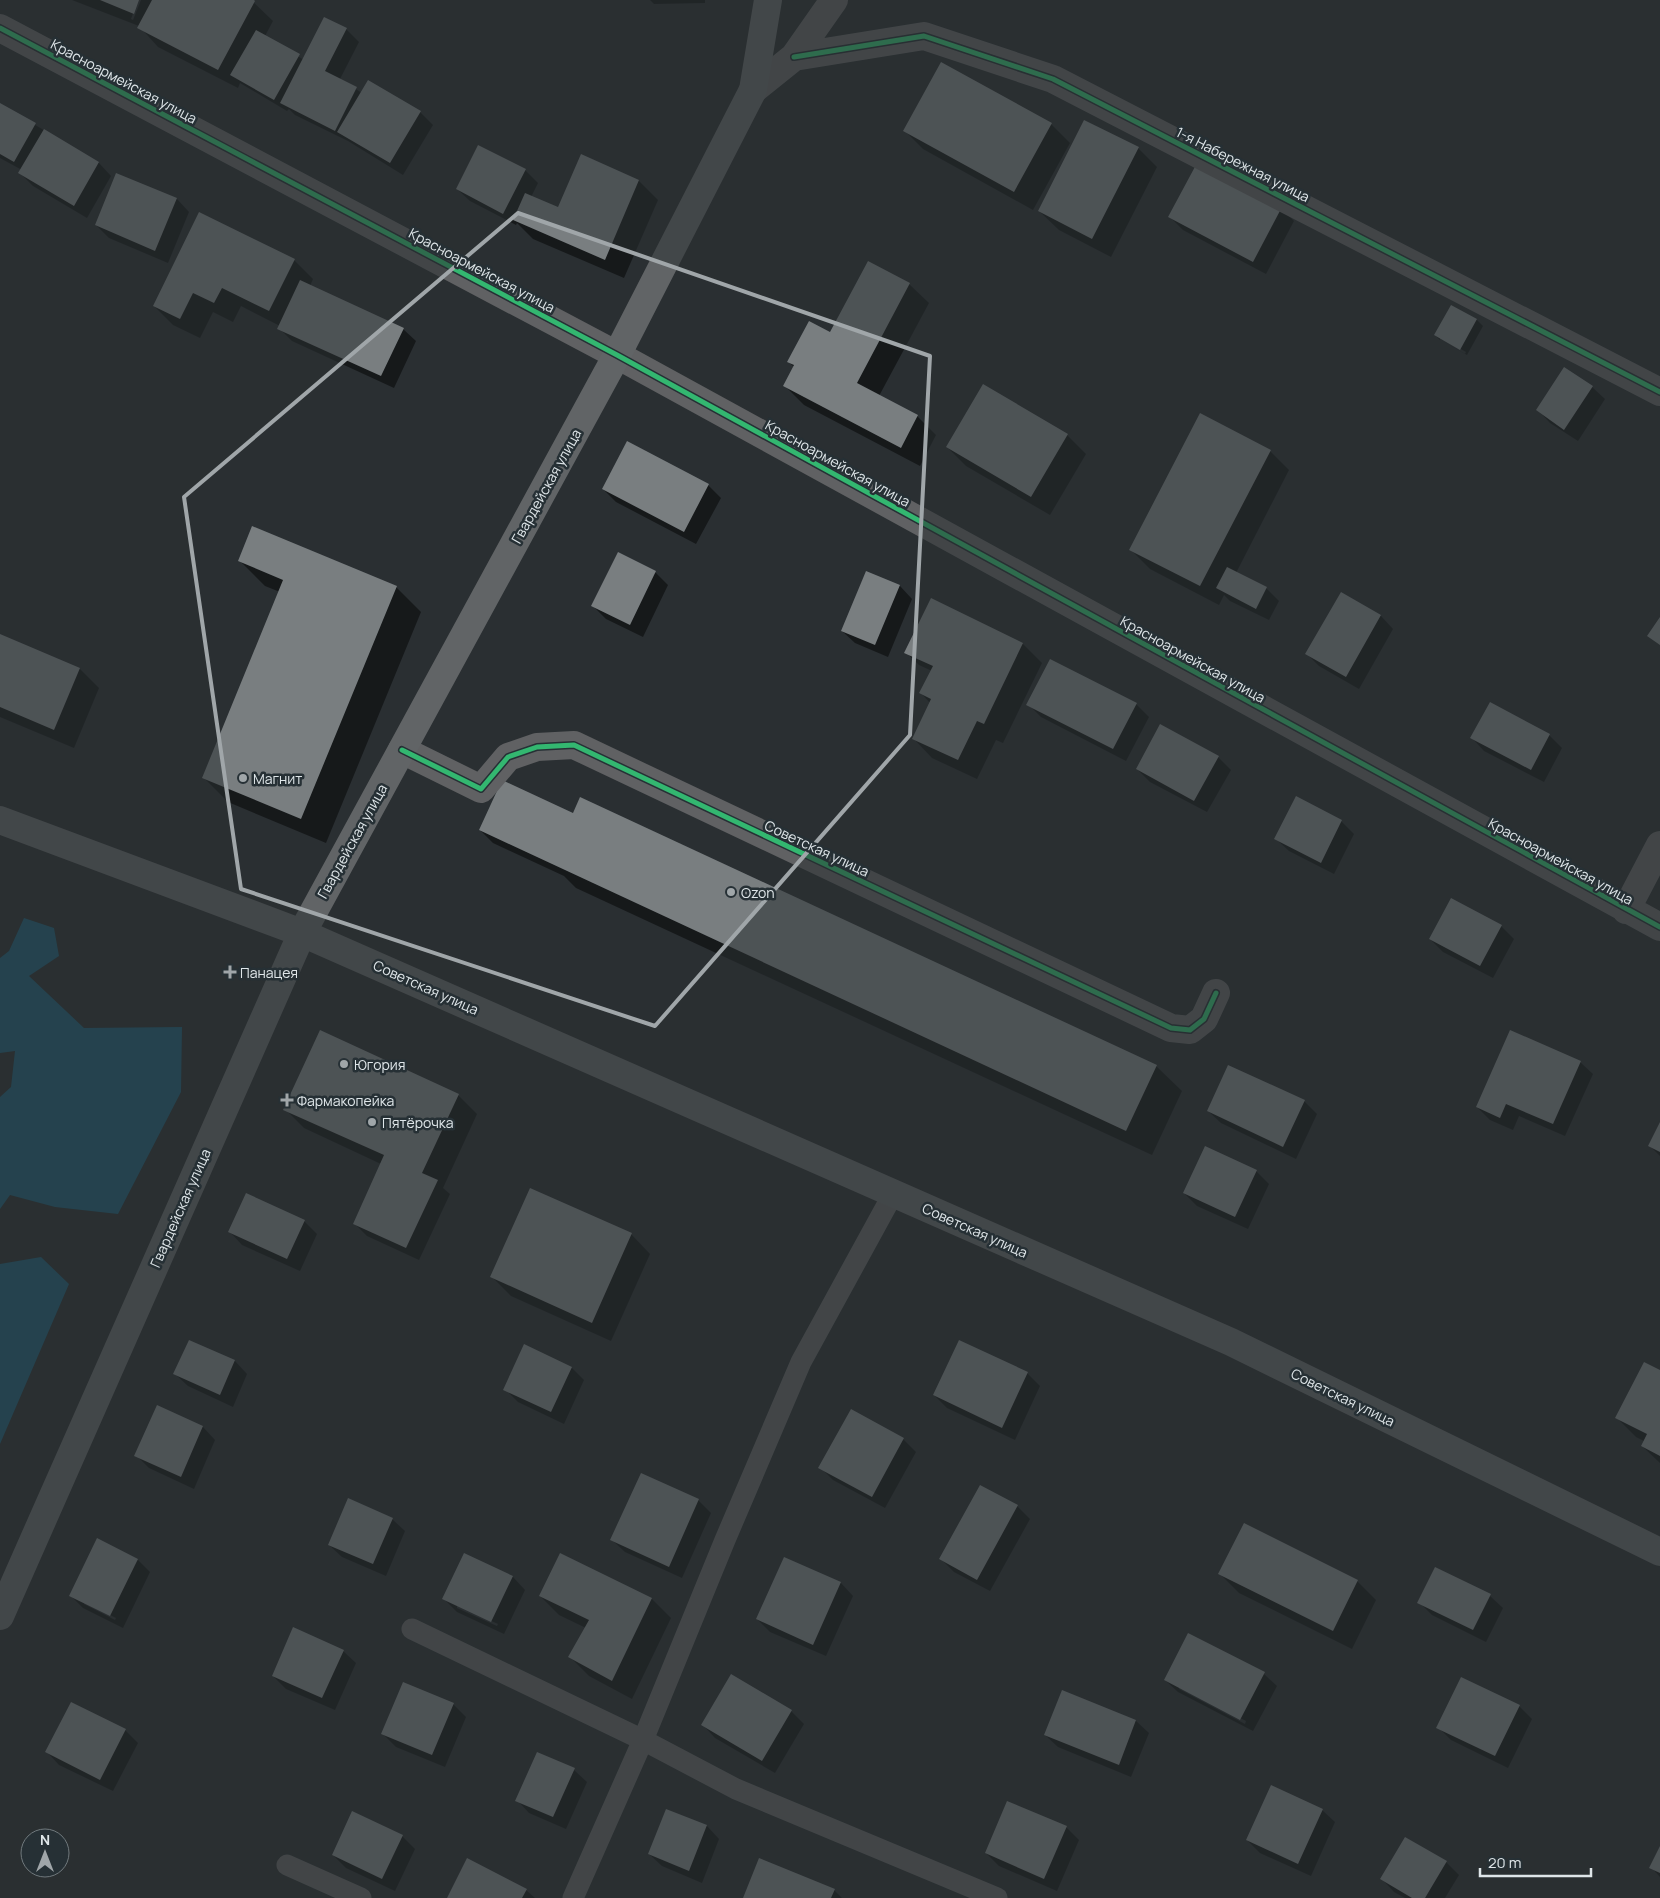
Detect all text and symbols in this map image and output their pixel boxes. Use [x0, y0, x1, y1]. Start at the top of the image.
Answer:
street label: Красноармейская улица [48, 34, 200, 128]
street label: 1-я Набережная улица [1173, 122, 1313, 206]
street label: Красноармейская улица [406, 223, 558, 317]
street label: Красноармейская улица [762, 415, 914, 511]
street label: Гвардейская улица [507, 425, 585, 547]
street label: Красноармейская улица [1117, 611, 1269, 707]
place label: Магнит [253, 769, 302, 788]
marker: Магнит [237, 772, 249, 784]
street label: Гвардейская улица [313, 780, 391, 902]
street label: Красноармейская улица [1485, 813, 1637, 909]
street label: Советская улица [762, 815, 872, 881]
place label: Ozon [741, 883, 775, 902]
marker: Ozon [725, 886, 737, 898]
street label: Советская улица [370, 955, 482, 1019]
place label: Панацея [240, 963, 298, 982]
marker: Панацея [224, 966, 236, 978]
place label: Югория [354, 1055, 406, 1074]
marker: Югория [338, 1058, 350, 1070]
place label: Фармакопейка [297, 1091, 394, 1110]
marker: Фармакопейка [281, 1094, 293, 1106]
place label: Пятёрочка [382, 1113, 454, 1132]
marker: Пятёрочка [366, 1116, 378, 1128]
street label: Гвардейская улица [145, 1146, 215, 1270]
street label: Советская улица [919, 1198, 1031, 1262]
street label: Советская улица [1288, 1364, 1398, 1430]
north arrow [20, 1828, 70, 1878]
text: N [40, 1830, 50, 1849]
scale bar [1480, 1846, 1591, 1878]
text: 20 m [1488, 1852, 1521, 1873]

